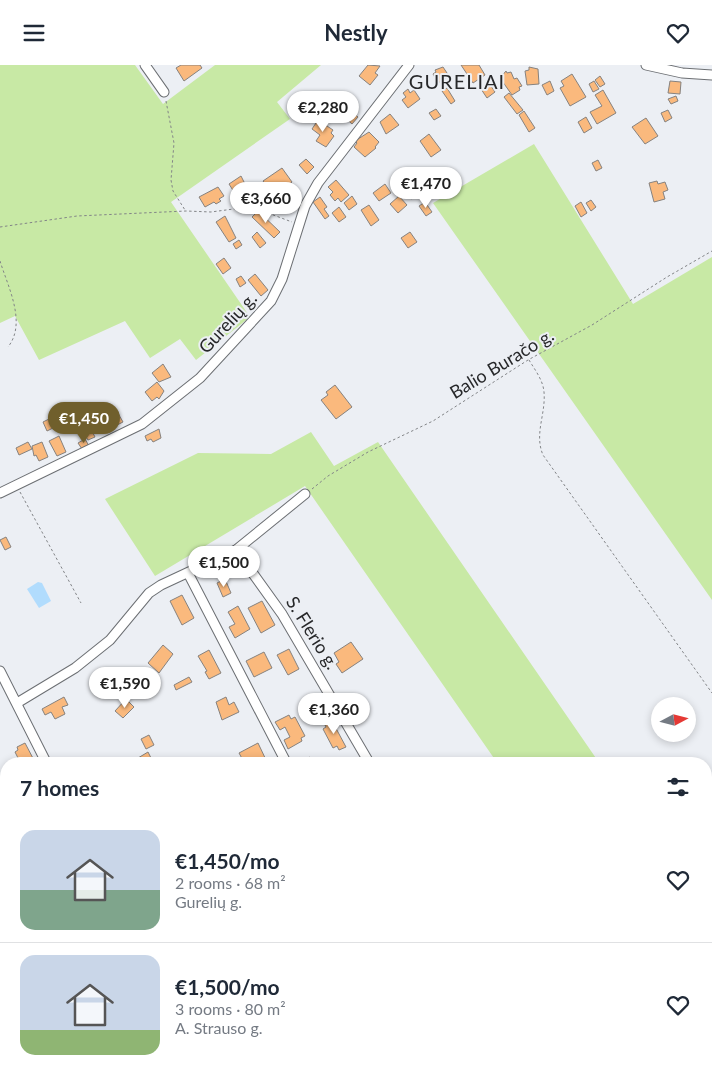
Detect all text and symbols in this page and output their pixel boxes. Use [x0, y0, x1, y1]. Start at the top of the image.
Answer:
icon: menu [20, 19, 48, 47]
text: Nestly [324, 19, 388, 46]
icon: heart [664, 19, 692, 47]
district label: GURELIAI [409, 69, 505, 93]
pin: €2,280 [282, 91, 364, 133]
text: €2,280 [298, 97, 348, 116]
pin: €1,470 [385, 167, 467, 209]
text: €1,470 [401, 173, 451, 192]
pin: €3,660 [225, 181, 307, 224]
text: €3,660 [241, 188, 291, 207]
street label: Gurelių g. [193, 287, 261, 357]
street label: Balio Buračo g. [445, 323, 558, 403]
pin: €1,450 [43, 401, 125, 444]
text: €1,450 [59, 408, 109, 427]
pin: €1,500 [183, 545, 265, 588]
text: €1,500 [199, 552, 249, 571]
street label: S. Flerio g. [282, 592, 344, 673]
pin: €1,590 [84, 667, 166, 709]
text: €1,590 [100, 673, 150, 692]
pin: €1,360 [293, 693, 375, 735]
north arrow [651, 697, 696, 743]
map controls [651, 697, 696, 742]
text: €1,360 [309, 699, 359, 718]
icon: filters [664, 773, 692, 801]
text: 7 homes [20, 775, 99, 800]
text: €1,450/mo [175, 848, 280, 873]
icon: home [60, 850, 120, 910]
icon: heart [664, 866, 692, 894]
text: 2 rooms · 68 m² [175, 873, 286, 892]
text: Gurelių g. [175, 892, 242, 911]
text: €1,500/mo [175, 974, 280, 999]
icon: home [60, 975, 120, 1035]
icon: heart [664, 991, 692, 1019]
text: 3 rooms · 80 m² [175, 999, 286, 1018]
text: A. Strauso g. [175, 1018, 263, 1037]

